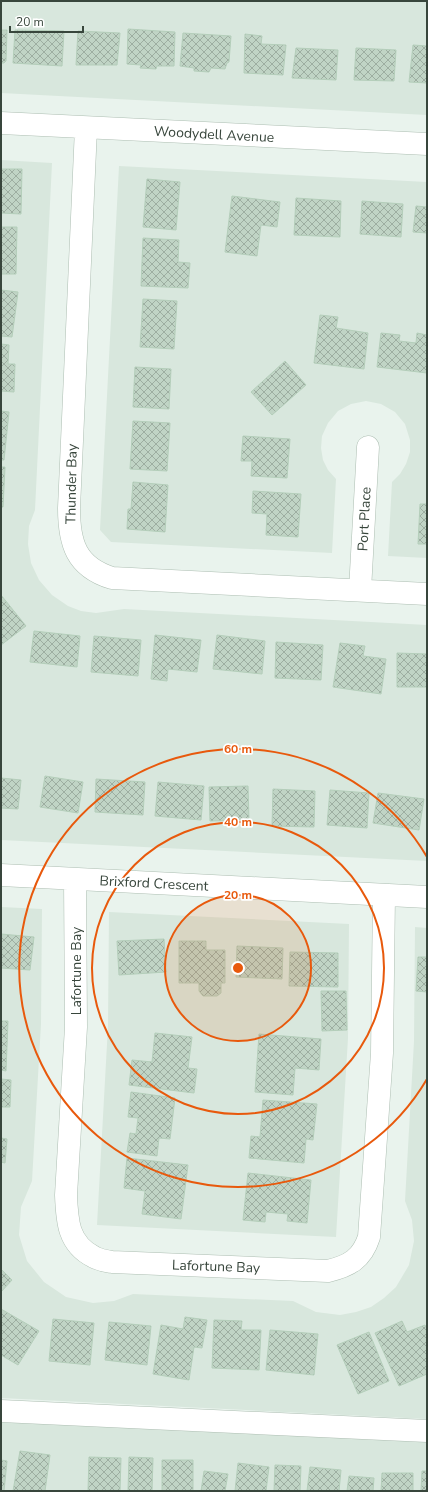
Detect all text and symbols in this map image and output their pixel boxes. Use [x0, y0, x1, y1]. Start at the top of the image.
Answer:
scale bar [10, 8, 83, 34]
text: 20 m [16, 14, 44, 30]
street label: Woodydell Avenue [153, 122, 275, 147]
street label: Thunder Bay [61, 443, 82, 524]
street label: Port Place [353, 486, 376, 552]
text: 60 m [224, 741, 252, 757]
text: 40 m [224, 814, 252, 830]
street label: Brixford Crescent [99, 871, 209, 896]
text: 20 m [224, 887, 252, 903]
street label: Lafortune Bay [67, 926, 86, 1015]
centre of rings [231, 961, 245, 975]
street label: Lafortune Bay [171, 1255, 261, 1278]

